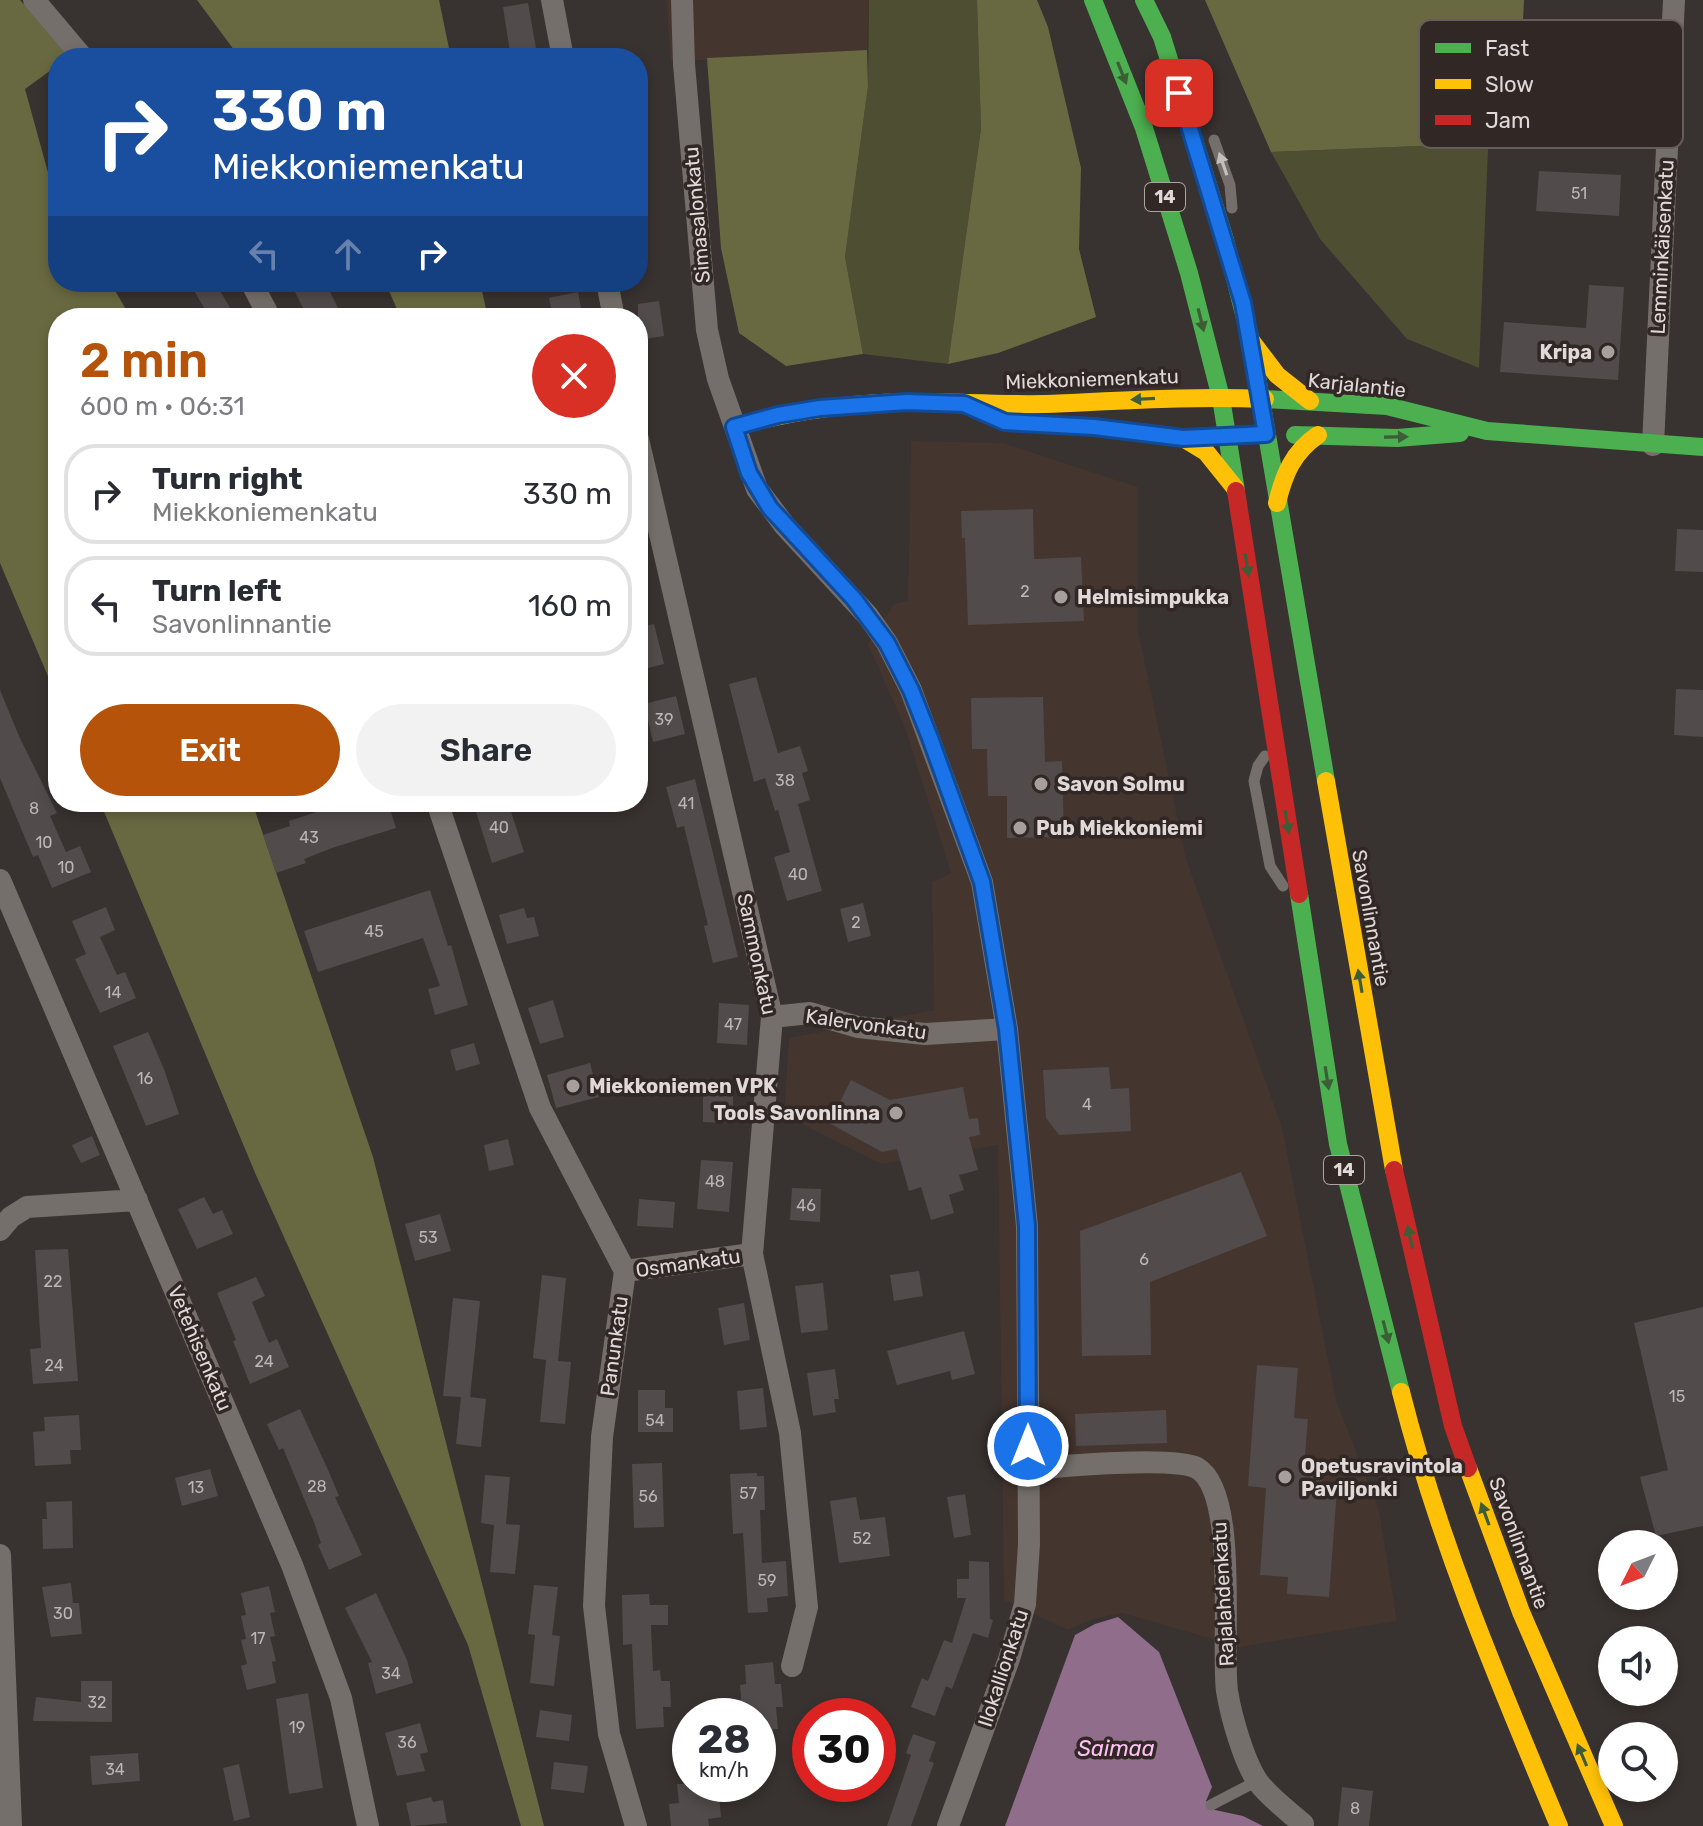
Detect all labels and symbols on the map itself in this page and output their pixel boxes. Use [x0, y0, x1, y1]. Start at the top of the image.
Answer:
legend [1419, 20, 1683, 148]
text: Fast [1485, 35, 1530, 62]
pin [1145, 59, 1213, 127]
one-way arrow [1116, 61, 1129, 85]
text: Slow [1485, 71, 1534, 98]
text: Jam [1485, 107, 1531, 134]
street label: Simasalonkatu [679, 146, 715, 284]
one-way arrow [1216, 152, 1229, 176]
street label: Lemminkäisenkatu [1645, 159, 1679, 335]
road number: 14 [1145, 183, 1185, 211]
house number: 51 [1571, 184, 1587, 203]
one-way arrow [1195, 307, 1208, 332]
place label: Kripa [1540, 340, 1592, 364]
marker: Kripa [1599, 343, 1617, 361]
street label: Miekkoniemenkatu [1005, 364, 1179, 394]
street label: Karjalantie [1307, 368, 1407, 402]
one-way arrow [1130, 392, 1155, 405]
one-way arrow [1384, 431, 1409, 444]
one-way arrow [1241, 553, 1254, 578]
house number: 2 [1020, 582, 1030, 601]
place label: Helmisimpukka [1077, 585, 1229, 609]
marker: Helmisimpukka [1052, 588, 1070, 606]
house number: 39 [654, 710, 674, 729]
house number: 38 [775, 771, 795, 790]
place label: Savon Solmu [1057, 772, 1185, 796]
marker: Savon Solmu [1032, 775, 1050, 793]
house number: 41 [678, 794, 694, 813]
house number: 8 [29, 799, 39, 818]
one-way arrow [1281, 809, 1294, 834]
place label: Pub Miekkoniemi [1036, 816, 1203, 840]
house number: 40 [489, 818, 509, 837]
marker: Pub Miekkoniemi [1011, 819, 1029, 837]
house number: 43 [299, 828, 319, 847]
house number: 10 [35, 833, 53, 852]
street label: Savonlinnantie [1347, 848, 1395, 988]
house number: 10 [57, 858, 75, 877]
house number: 40 [788, 865, 808, 884]
street label: Sammonkatu [732, 891, 782, 1017]
house number: 2 [851, 913, 861, 932]
house number: 45 [364, 922, 384, 941]
one-way arrow [1353, 969, 1365, 994]
house number: 14 [105, 983, 121, 1002]
street label: Kalervonkatu [804, 1004, 928, 1044]
house number: 47 [724, 1015, 742, 1034]
one-way arrow [1322, 1066, 1334, 1091]
house number: 16 [137, 1069, 154, 1088]
place label: Miekkoniemen VPK [589, 1074, 777, 1098]
marker: Miekkoniemen VPK [564, 1077, 582, 1095]
house number: 4 [1082, 1095, 1092, 1114]
place label: Tools Savonlinna [713, 1101, 880, 1125]
marker: Tools Savonlinna [887, 1104, 905, 1122]
road number: 14 [1324, 1156, 1364, 1184]
house number: 48 [705, 1172, 725, 1191]
house number: 46 [796, 1196, 816, 1215]
one-way arrow [1403, 1224, 1415, 1249]
house number: 53 [418, 1228, 438, 1247]
street label: Osmankatu [634, 1244, 742, 1282]
house number: 6 [1139, 1250, 1149, 1269]
house number: 22 [44, 1272, 62, 1291]
street label: Vetehisenkatu [163, 1282, 237, 1414]
street label: Panunkatu [595, 1294, 633, 1398]
one-way arrow [1380, 1319, 1392, 1344]
house number: 24 [254, 1352, 274, 1371]
house number: 24 [44, 1356, 64, 1375]
house number: 15 [1669, 1387, 1685, 1406]
position arrow [986, 1404, 1070, 1488]
house number: 54 [645, 1411, 665, 1430]
place label: Opetusravintola Paviljonki [1301, 1454, 1463, 1501]
marker: Opetusravintola Paviljonki [1276, 1468, 1294, 1486]
street label: Savonlinnantie [1484, 1474, 1554, 1612]
house number: 28 [307, 1477, 327, 1496]
house number: 13 [188, 1478, 204, 1497]
house number: 57 [739, 1484, 757, 1503]
house number: 56 [638, 1487, 658, 1506]
one-way arrow [1478, 1502, 1491, 1526]
street label: Rajalahdenkatu [1207, 1521, 1239, 1667]
house number: 52 [853, 1529, 871, 1548]
north arrow [1598, 1530, 1678, 1610]
house number: 59 [758, 1571, 777, 1590]
house number: 30 [53, 1604, 73, 1623]
street label: Ilokallionkatu [973, 1606, 1033, 1730]
house number: 17 [250, 1629, 266, 1648]
house number: 34 [381, 1664, 401, 1683]
house number: 32 [87, 1693, 107, 1712]
speed limit sign: 30 [792, 1698, 896, 1802]
house number: 19 [289, 1718, 305, 1737]
house number: 36 [397, 1733, 417, 1752]
water label: Saimaa [1077, 1735, 1155, 1762]
one-way arrow [1575, 1743, 1589, 1767]
house number: 34 [105, 1760, 125, 1779]
house number: 8 [1350, 1799, 1360, 1818]

